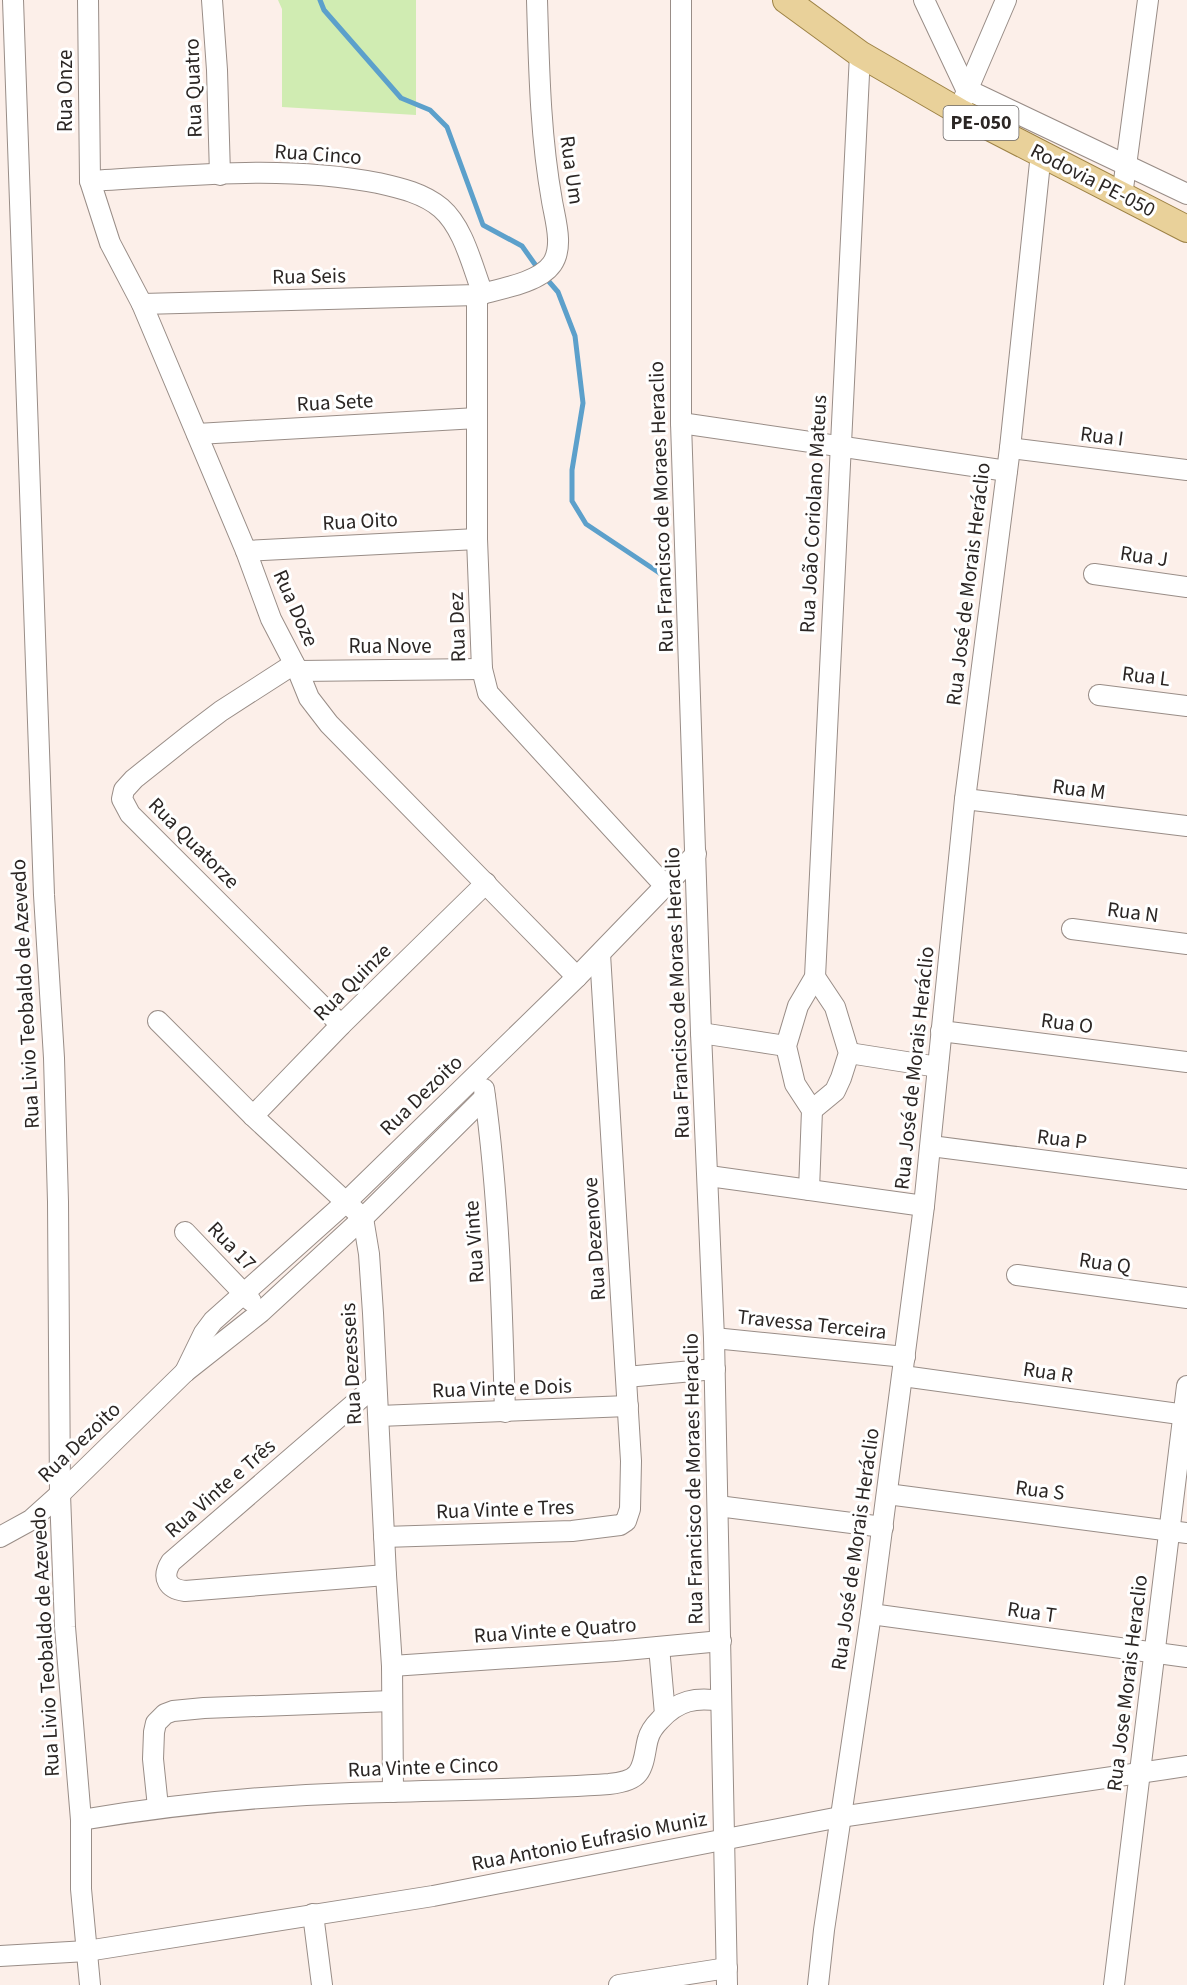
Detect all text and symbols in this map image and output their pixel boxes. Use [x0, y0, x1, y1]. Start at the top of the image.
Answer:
street label: Rua Quatro [176, 38, 210, 138]
street label: Rua Onze [50, 50, 80, 132]
road number: PE-050 [944, 106, 1018, 140]
street label: Rua Um [552, 134, 592, 206]
street label: Rua Cinco [273, 136, 363, 172]
street label: Rodovia PE-050 [1025, 136, 1161, 224]
street label: Rua Seis [272, 260, 346, 292]
street label: Rua Francisco de Moraes Heraclio [641, 361, 681, 653]
street label: Rua Sete [296, 385, 374, 419]
street label: Rua João Coriolano Mateus [792, 394, 834, 634]
street label: Rua I [1078, 418, 1126, 454]
street label: Rua José de Morais Heráclio [938, 461, 998, 707]
street label: Rua Oito [322, 504, 398, 538]
street label: Rua J [1118, 538, 1170, 574]
street label: Rua Doze [266, 565, 326, 651]
street label: Rua Dez [441, 591, 473, 663]
street label: Rua Nove [348, 631, 432, 661]
street label: Rua L [1120, 658, 1172, 694]
street label: Rua M [1051, 771, 1107, 807]
street label: Rua Quatorze [142, 791, 246, 895]
street label: Rua Francisco de Moraes Heraclio [657, 847, 697, 1139]
street label: Rua Livio Teobaldo de Azevedo [3, 858, 47, 1130]
street label: Rua N [1105, 894, 1161, 930]
street label: Rua Quinze [306, 936, 398, 1028]
street label: Rua José de Morais Heráclio [886, 945, 942, 1191]
street label: Rua O [1039, 1005, 1095, 1041]
street label: Rua Dezoito [373, 1048, 469, 1142]
street label: Rua P [1035, 1121, 1089, 1157]
street label: Rua Dezenove [575, 1176, 613, 1302]
street label: Rua Vinte [456, 1200, 492, 1284]
street label: Rua 17 [201, 1214, 263, 1278]
street label: Rua Q [1077, 1245, 1133, 1281]
street label: Travessa Terceira [736, 1301, 888, 1347]
street label: Rua Dezesseis [333, 1302, 369, 1426]
street label: Rua Francisco de Moraes Heraclio [675, 1333, 711, 1625]
street label: Rua R [1021, 1354, 1075, 1390]
street label: Rua Vinte e Dois [432, 1371, 573, 1405]
street label: Rua Dezoito [31, 1395, 127, 1489]
street label: Rua José de Morais Heráclio [823, 1426, 887, 1672]
street label: Rua Vinte e Três [158, 1431, 282, 1545]
street label: Rua S [1014, 1472, 1066, 1508]
street label: Rua Vinte e Tres [435, 1492, 575, 1526]
street label: Rua Livio Teobaldo de Azevedo [23, 1506, 67, 1778]
street label: Rua Jose Morais Heraclio [1099, 1573, 1155, 1793]
street label: Rua T [1005, 1594, 1059, 1630]
street label: Rua Vinte e Quatro [473, 1609, 637, 1651]
street label: Rua Vinte e Cinco [347, 1749, 499, 1785]
street label: Rua Antonio Eufrasio Muniz [469, 1803, 709, 1879]

